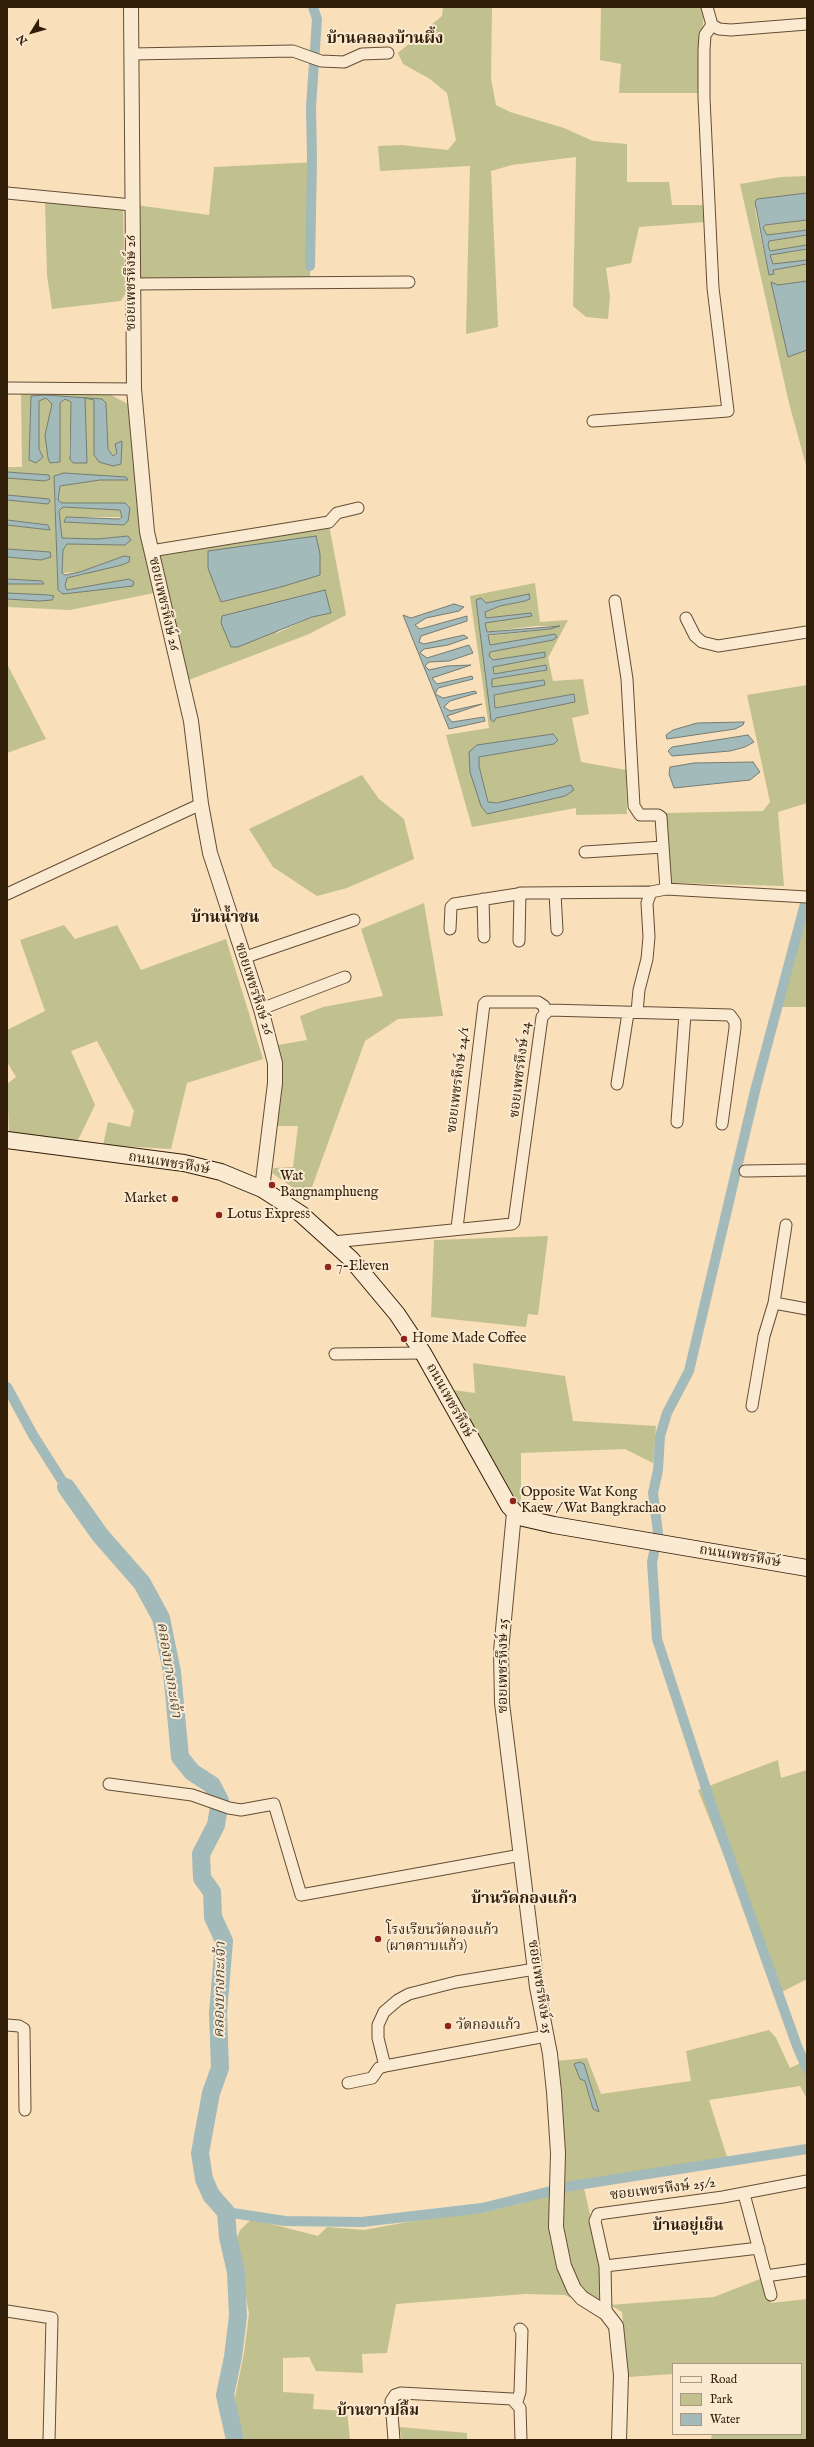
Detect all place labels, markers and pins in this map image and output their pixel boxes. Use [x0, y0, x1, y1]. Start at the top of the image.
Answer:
place label: Wat Bangnamphueng [280, 1169, 378, 1202]
marker: Wat Bangnamphueng [267, 1180, 277, 1190]
place label: Market [124, 1191, 167, 1207]
marker: Market [170, 1194, 180, 1204]
place label: Lotus Express [227, 1207, 310, 1223]
marker: Lotus Express [214, 1210, 224, 1220]
place label: 7-Eleven [336, 1259, 389, 1275]
marker: 7-Eleven [323, 1262, 333, 1272]
place label: Home Made Coffee [412, 1331, 526, 1347]
marker: Home Made Coffee [399, 1334, 409, 1344]
place label: Opposite Wat Kong Kaew / Wat Bangkrachao [521, 1485, 666, 1518]
marker: Opposite Wat Kong Kaew / Wat Bangkrachao [508, 1496, 518, 1506]
place label: โรงเรียนวัดกองแก้ว (ผาดกาบแก้ว) [386, 1923, 499, 1956]
marker: โรงเรียนวัดกองแก้ว (ผาดกาบแก้ว) [373, 1934, 383, 1944]
place label: วัดกองแก้ว [456, 2018, 521, 2034]
marker: วัดกองแก้ว [443, 2021, 453, 2031]

